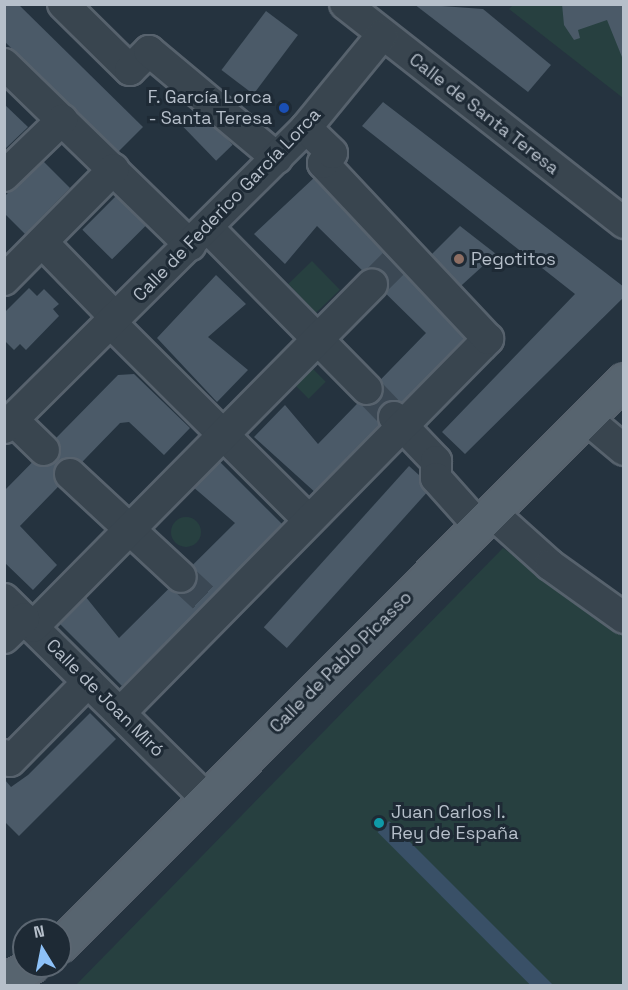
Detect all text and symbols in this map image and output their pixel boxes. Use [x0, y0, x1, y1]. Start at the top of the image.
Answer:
street label: Calle de Santa Teresa [405, 49, 563, 179]
place label: F. García Lorca - Santa Teresa [147, 87, 272, 130]
marker: F. García Lorca - Santa Teresa [277, 101, 291, 115]
street label: Calle de Federico García Lorca [129, 104, 325, 306]
place label: Pegotitos [471, 248, 556, 270]
marker: Pegotitos [452, 252, 466, 266]
street label: Calle de Pablo Picasso [265, 586, 417, 738]
street label: Calle de Joan Miró [42, 635, 168, 761]
place label: Juan Carlos I. Rey de España [391, 802, 518, 844]
marker: Juan Carlos I. Rey de España [372, 816, 386, 830]
north arrow [12, 918, 72, 978]
text: N [32, 920, 46, 943]

